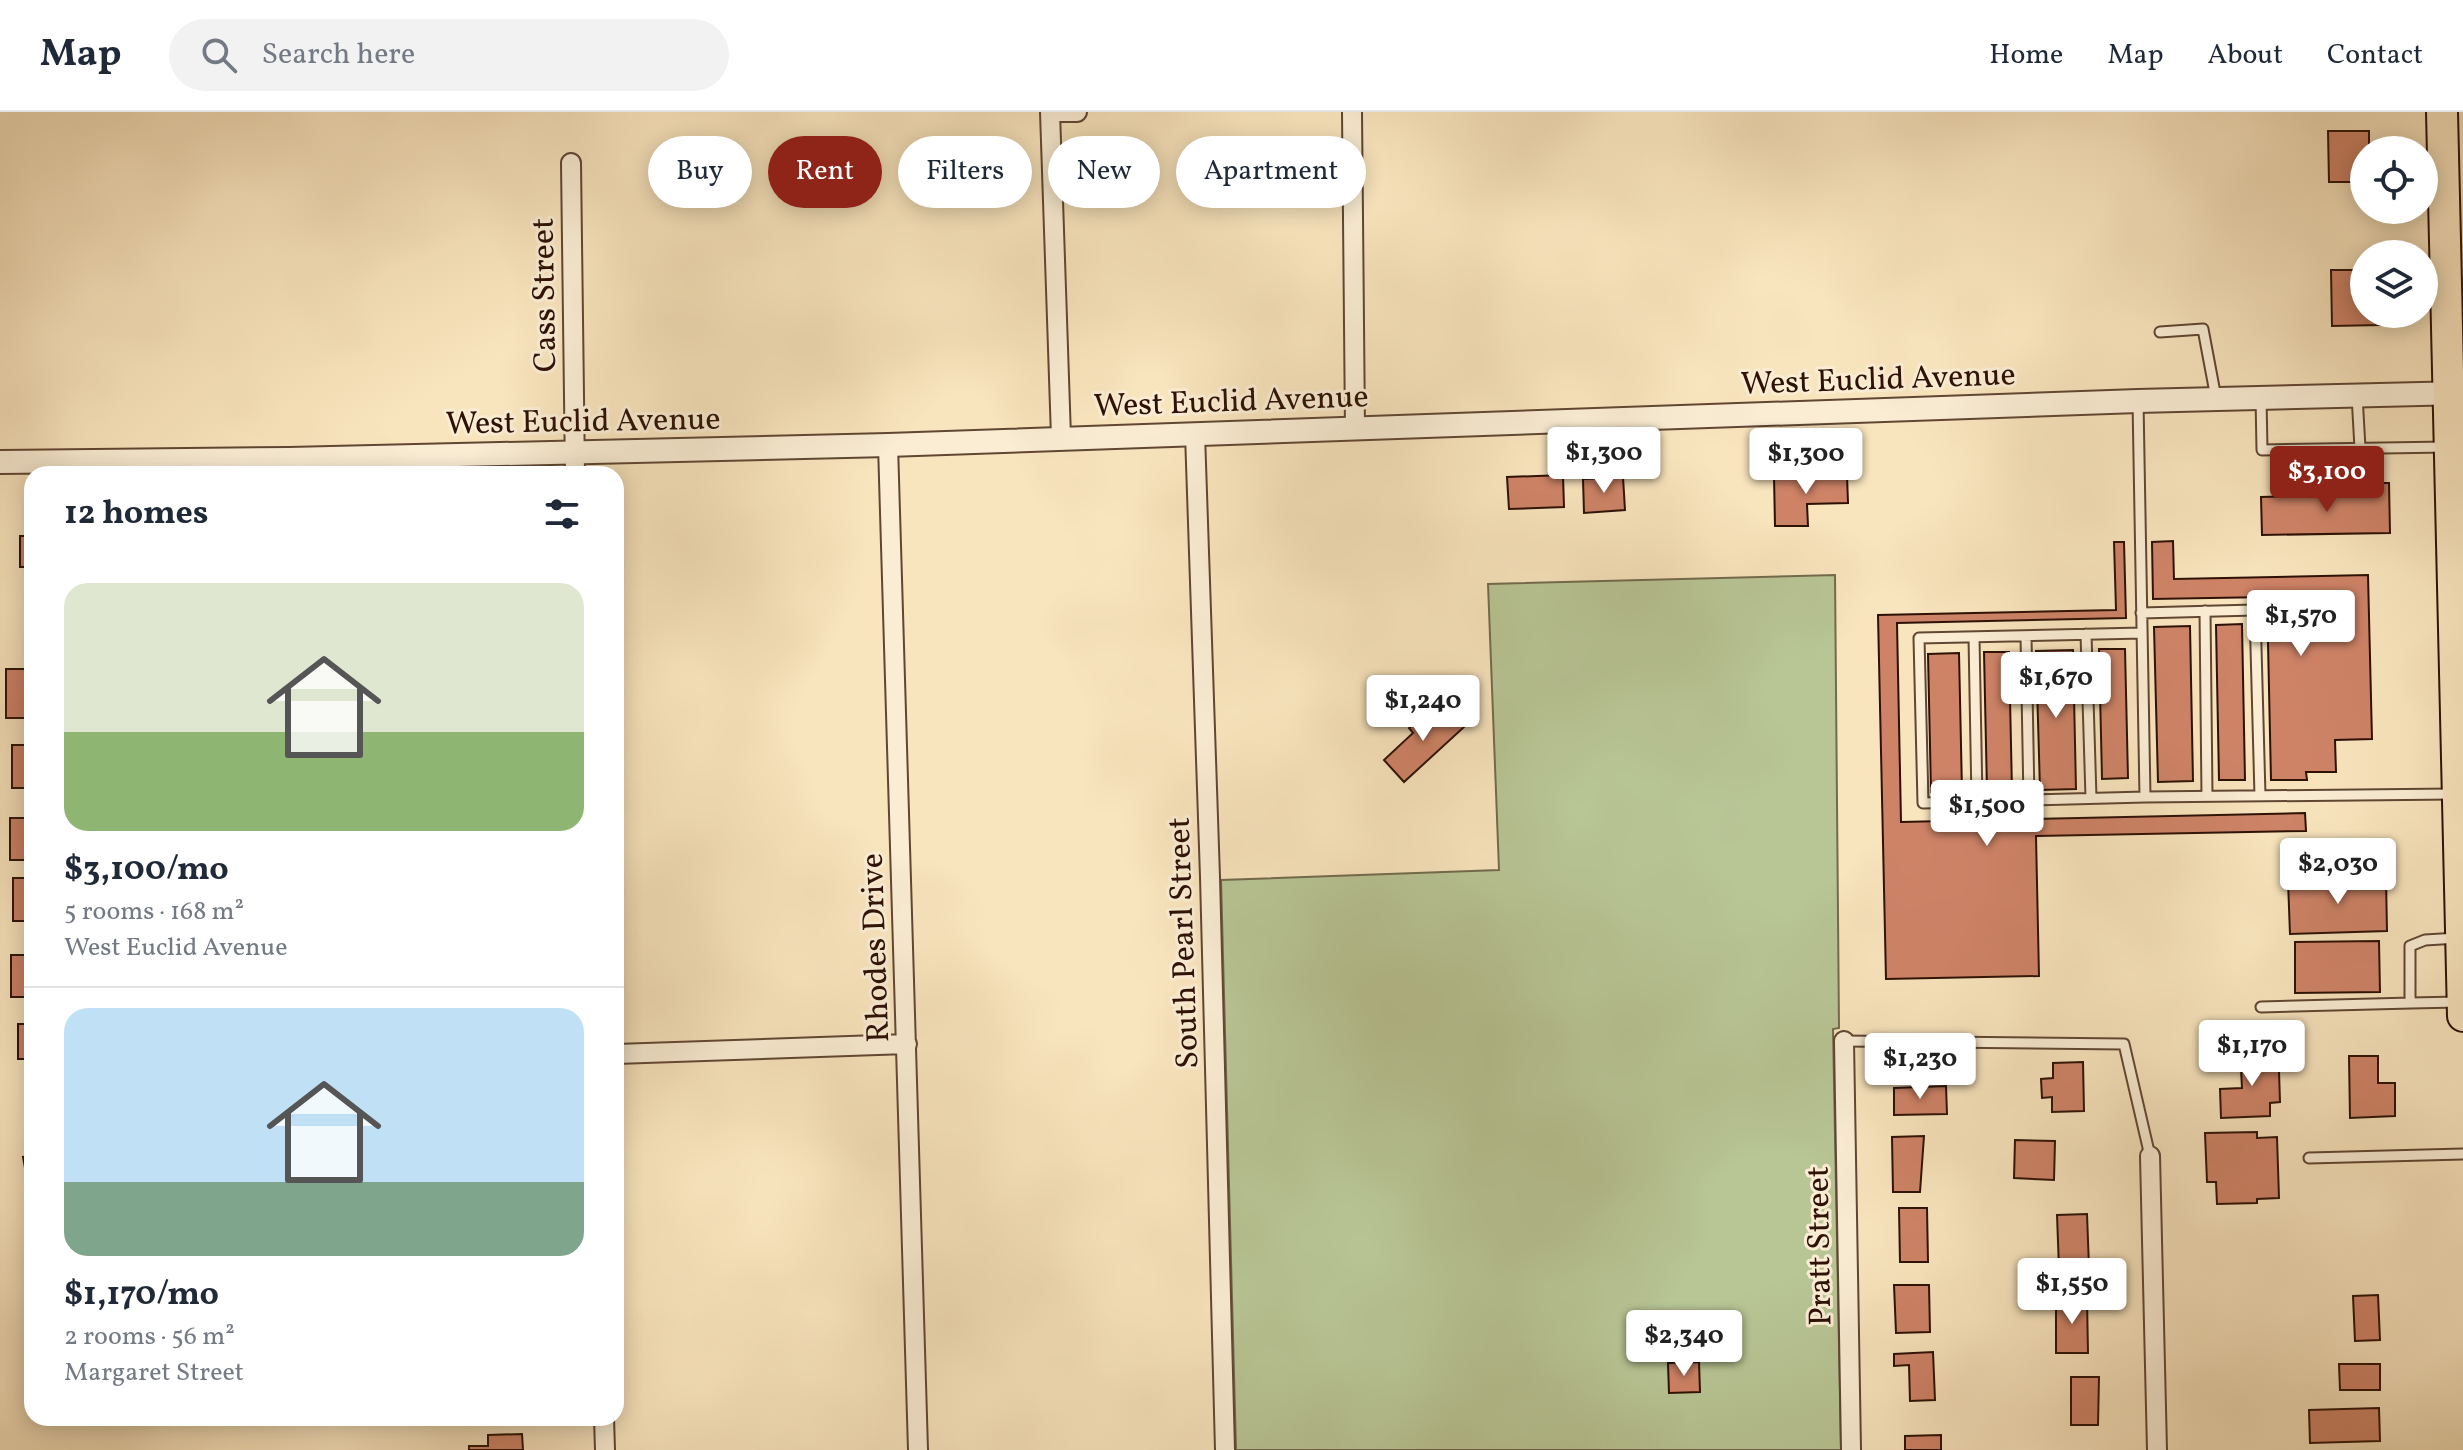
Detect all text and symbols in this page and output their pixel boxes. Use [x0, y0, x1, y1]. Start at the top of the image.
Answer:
search box [169, 19, 729, 91]
text: Map [40, 29, 121, 82]
icon: search [197, 33, 241, 77]
text: Search here [261, 34, 415, 76]
text: Home [1989, 36, 2063, 75]
text: Map [2107, 36, 2163, 75]
text: About [2207, 36, 2283, 75]
text: Contact [2327, 36, 2423, 75]
chip: Buy [648, 136, 752, 208]
chip: Rent [768, 136, 882, 208]
chip: Filters [898, 136, 1032, 208]
chip: New [1048, 136, 1160, 208]
chip: Apartment [1176, 136, 1366, 208]
map controls [2350, 136, 2438, 328]
button: locate [2350, 136, 2438, 224]
street label: Cass Street [523, 217, 569, 373]
button: layers [2350, 240, 2438, 328]
street label: West Euclid Avenue [1740, 354, 2016, 408]
street label: West Euclid Avenue [1093, 376, 1369, 430]
street label: West Euclid Avenue [445, 399, 721, 447]
pin: $1,300 [1539, 427, 1669, 495]
pin: $1,300 [1741, 428, 1871, 496]
text: $1,300 [1565, 435, 1643, 471]
text: $1,300 [1767, 436, 1845, 472]
pin: $3,100 [2262, 446, 2392, 514]
text: $3,100 [2288, 454, 2366, 490]
text: 12 homes [64, 491, 208, 538]
icon: filters [540, 492, 584, 536]
pin: $1,570 [2236, 590, 2366, 658]
text: $1,570 [2265, 598, 2337, 634]
icon: home [252, 635, 396, 779]
pin: $1,670 [1991, 652, 2121, 720]
text: $1,670 [2019, 660, 2093, 696]
pin: $1,240 [1358, 675, 1488, 743]
text: $1,240 [1385, 683, 1461, 719]
pin: $1,500 [1922, 780, 2052, 848]
text: $1,500 [1949, 788, 2025, 824]
street label: South Pearl Street [1159, 816, 1211, 1069]
pin: $2,030 [2273, 838, 2403, 906]
text: $2,030 [2298, 846, 2378, 882]
text: $3,100/mo [64, 847, 229, 894]
street label: Rhodes Drive [852, 852, 902, 1043]
text: 5 rooms · 168 m² [64, 894, 244, 930]
text: West Euclid Avenue [64, 930, 288, 966]
pin: $1,170 [2187, 1020, 2317, 1088]
text: $1,170 [2217, 1028, 2287, 1064]
pin: $1,230 [1855, 1033, 1985, 1101]
text: $1,230 [1883, 1041, 1957, 1077]
icon: home [252, 1060, 396, 1204]
street label: Pratt Street [1798, 1166, 1844, 1326]
pin: $1,550 [2007, 1258, 2137, 1326]
text: $1,550 [2035, 1266, 2109, 1302]
text: $1,170/mo [64, 1272, 219, 1319]
pin: $2,340 [1619, 1310, 1749, 1378]
text: $2,340 [1644, 1318, 1724, 1354]
text: 2 rooms · 56 m² [64, 1319, 235, 1355]
text: Margaret Street [64, 1355, 244, 1391]

